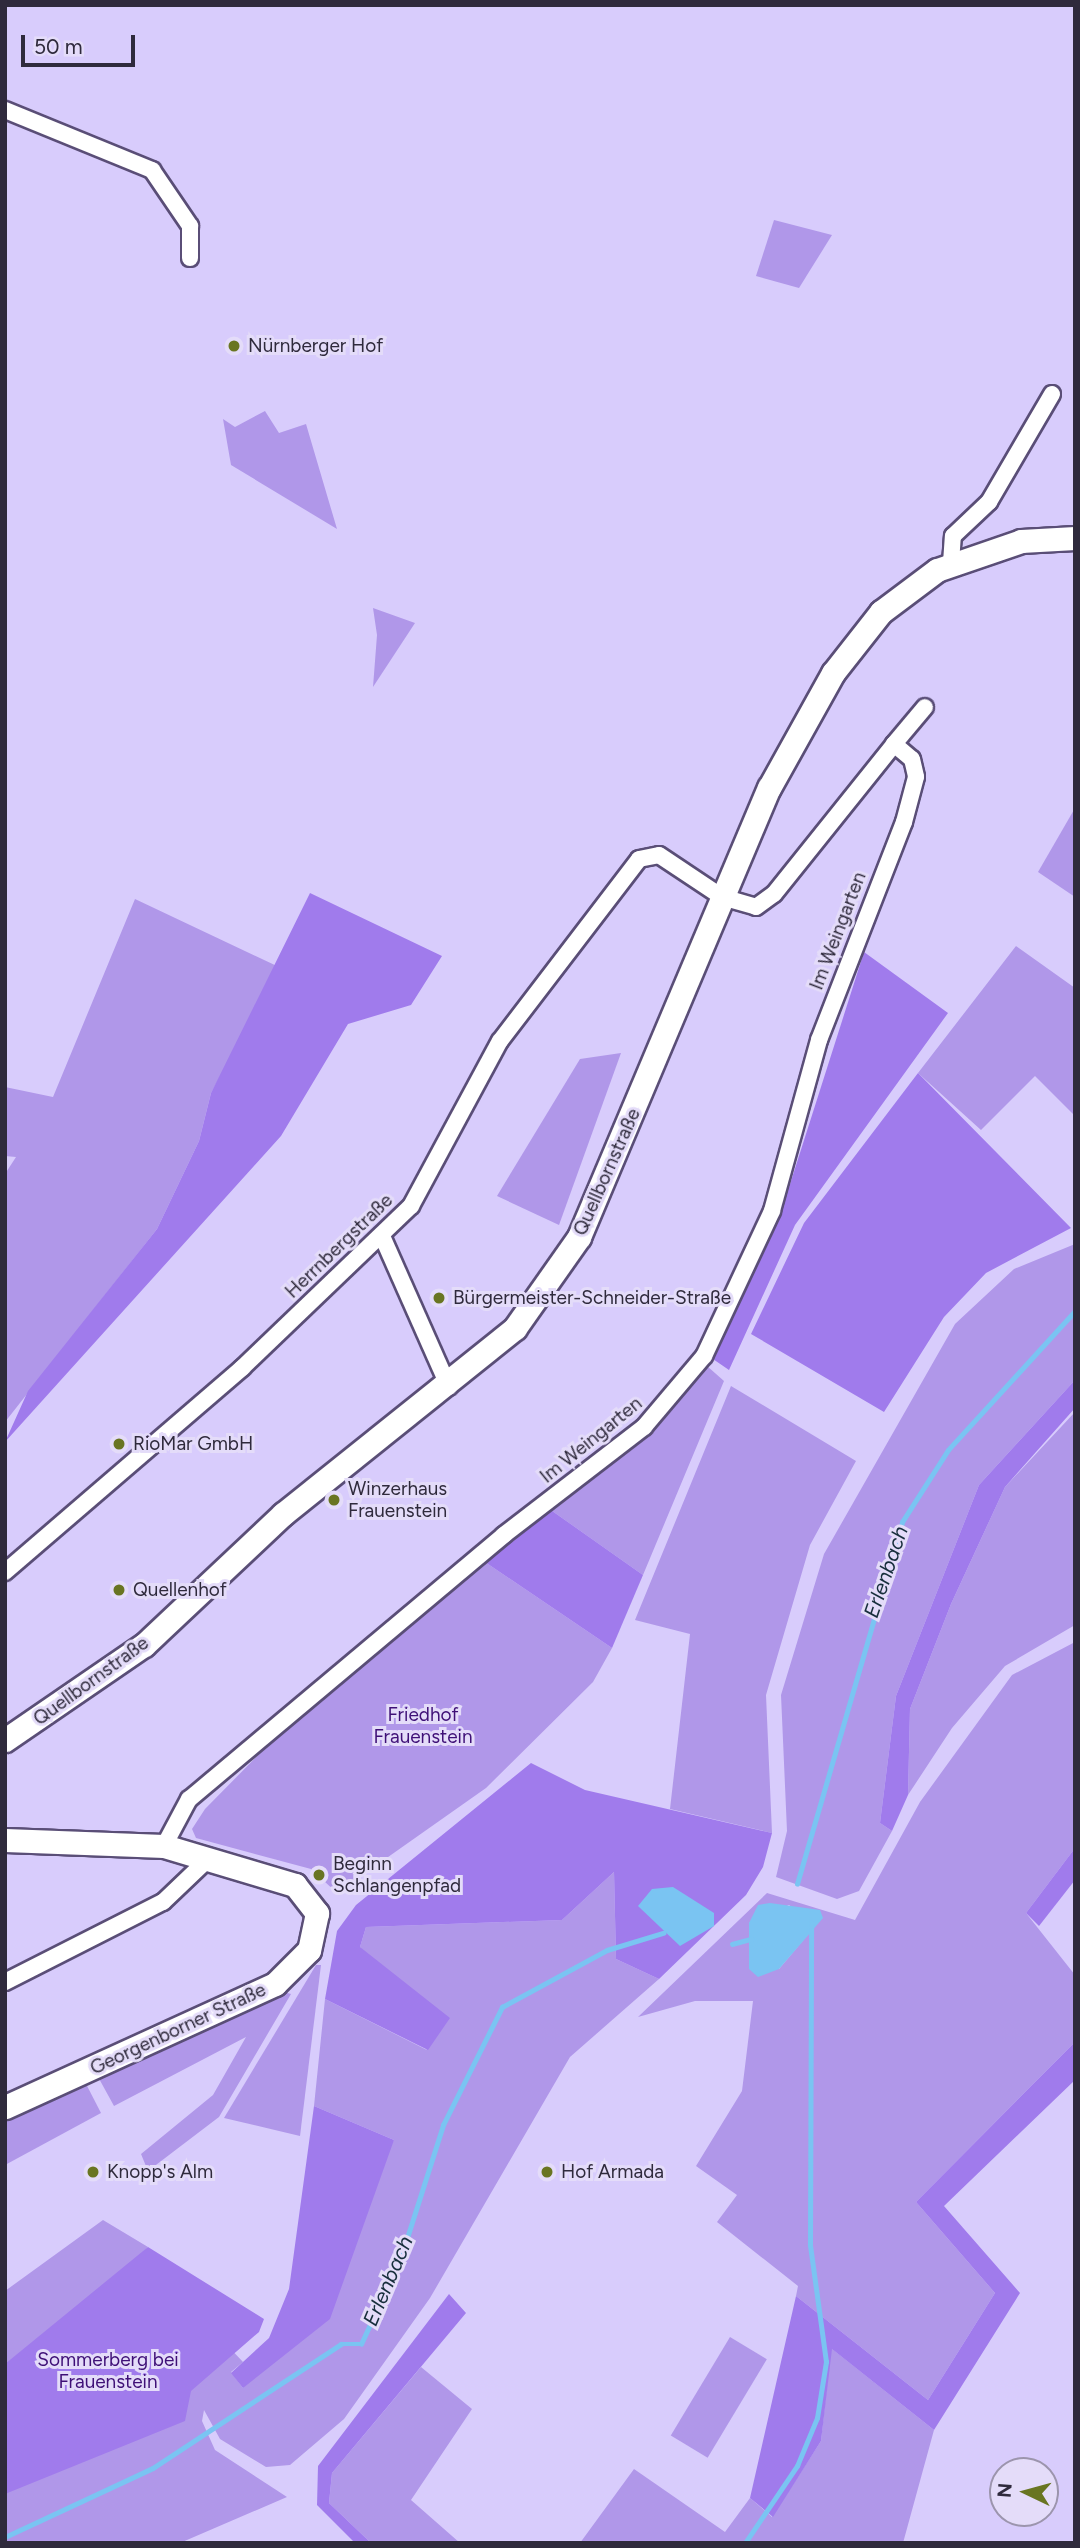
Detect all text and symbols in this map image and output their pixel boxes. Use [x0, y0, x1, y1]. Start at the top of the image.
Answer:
scale bar [24, 21, 138, 65]
text: 50 m [34, 34, 83, 59]
place label: Nürnberger Hof [248, 335, 383, 357]
marker: Nürnberger Hof [226, 338, 242, 354]
street label: Im Weingarten [805, 869, 871, 993]
street label: Quellbornstraße [569, 1105, 645, 1239]
street label: Herrnbergstraße [281, 1189, 397, 1303]
place label: Bürgermeister-Schneider-Straße [453, 1287, 731, 1309]
marker: Bürgermeister-Schneider-Straße [431, 1290, 447, 1306]
street label: Im Weingarten [536, 1392, 646, 1488]
place label: RioMar GmbH [133, 1433, 253, 1455]
marker: RioMar GmbH [111, 1436, 127, 1452]
place label: Winzerhaus Frauenstein [348, 1478, 447, 1522]
marker: Winzerhaus Frauenstein [326, 1492, 342, 1508]
water label: Erlenbach [859, 1523, 913, 1621]
place label: Quellenhof [133, 1579, 227, 1601]
marker: Quellenhof [111, 1582, 127, 1598]
street label: Quellbornstraße [29, 1632, 153, 1730]
park label: Friedhof Frauenstein [373, 1704, 473, 1748]
place label: Beginn Schlangenpfad [333, 1853, 461, 1897]
marker: Beginn Schlangenpfad [311, 1867, 327, 1883]
street label: Georgenborner Straße [87, 1978, 269, 2080]
place label: Knopp's Alm [107, 2161, 213, 2183]
place label: Hof Armada [561, 2161, 664, 2183]
marker: Knopp's Alm [85, 2164, 101, 2180]
marker: Hof Armada [539, 2164, 555, 2180]
water label: Erlenbach [358, 2232, 418, 2330]
park label: Sommerberg bei Frauenstein [37, 2349, 179, 2393]
north arrow [989, 2457, 1059, 2527]
text: N [992, 2482, 1017, 2499]

